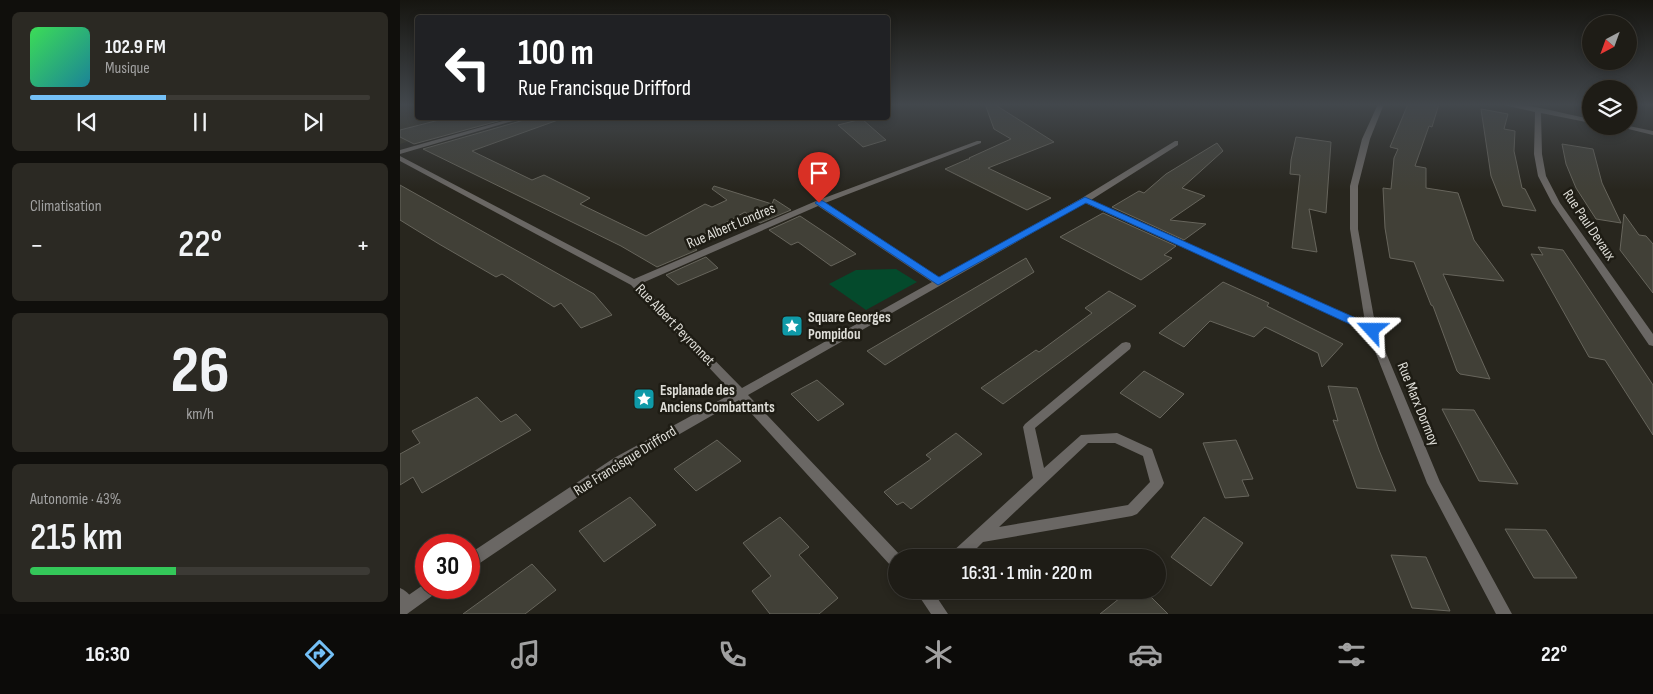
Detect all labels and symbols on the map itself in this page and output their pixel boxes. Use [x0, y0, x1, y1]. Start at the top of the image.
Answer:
north arrow [1582, 15, 1638, 70]
pin [798, 152, 840, 203]
street label: Rue Paul Devaux [1558, 186, 1620, 264]
street label: Rue Albert Londres [684, 199, 778, 253]
street label: Rue Albert Peyronnet [631, 280, 719, 370]
position arrow [1345, 303, 1397, 355]
place label: Square Georges Pompidou [808, 308, 891, 344]
place icon: Square Georges Pompidou [780, 314, 804, 338]
street label: Rue Marx Dormoy [1393, 360, 1443, 449]
place label: Esplanade des Anciens Combattants [659, 381, 775, 417]
place icon: Esplanade des Anciens Combattants [632, 387, 656, 411]
street label: Rue Francisque Drifford [570, 422, 680, 500]
speed limit sign: 30 [415, 534, 480, 599]

